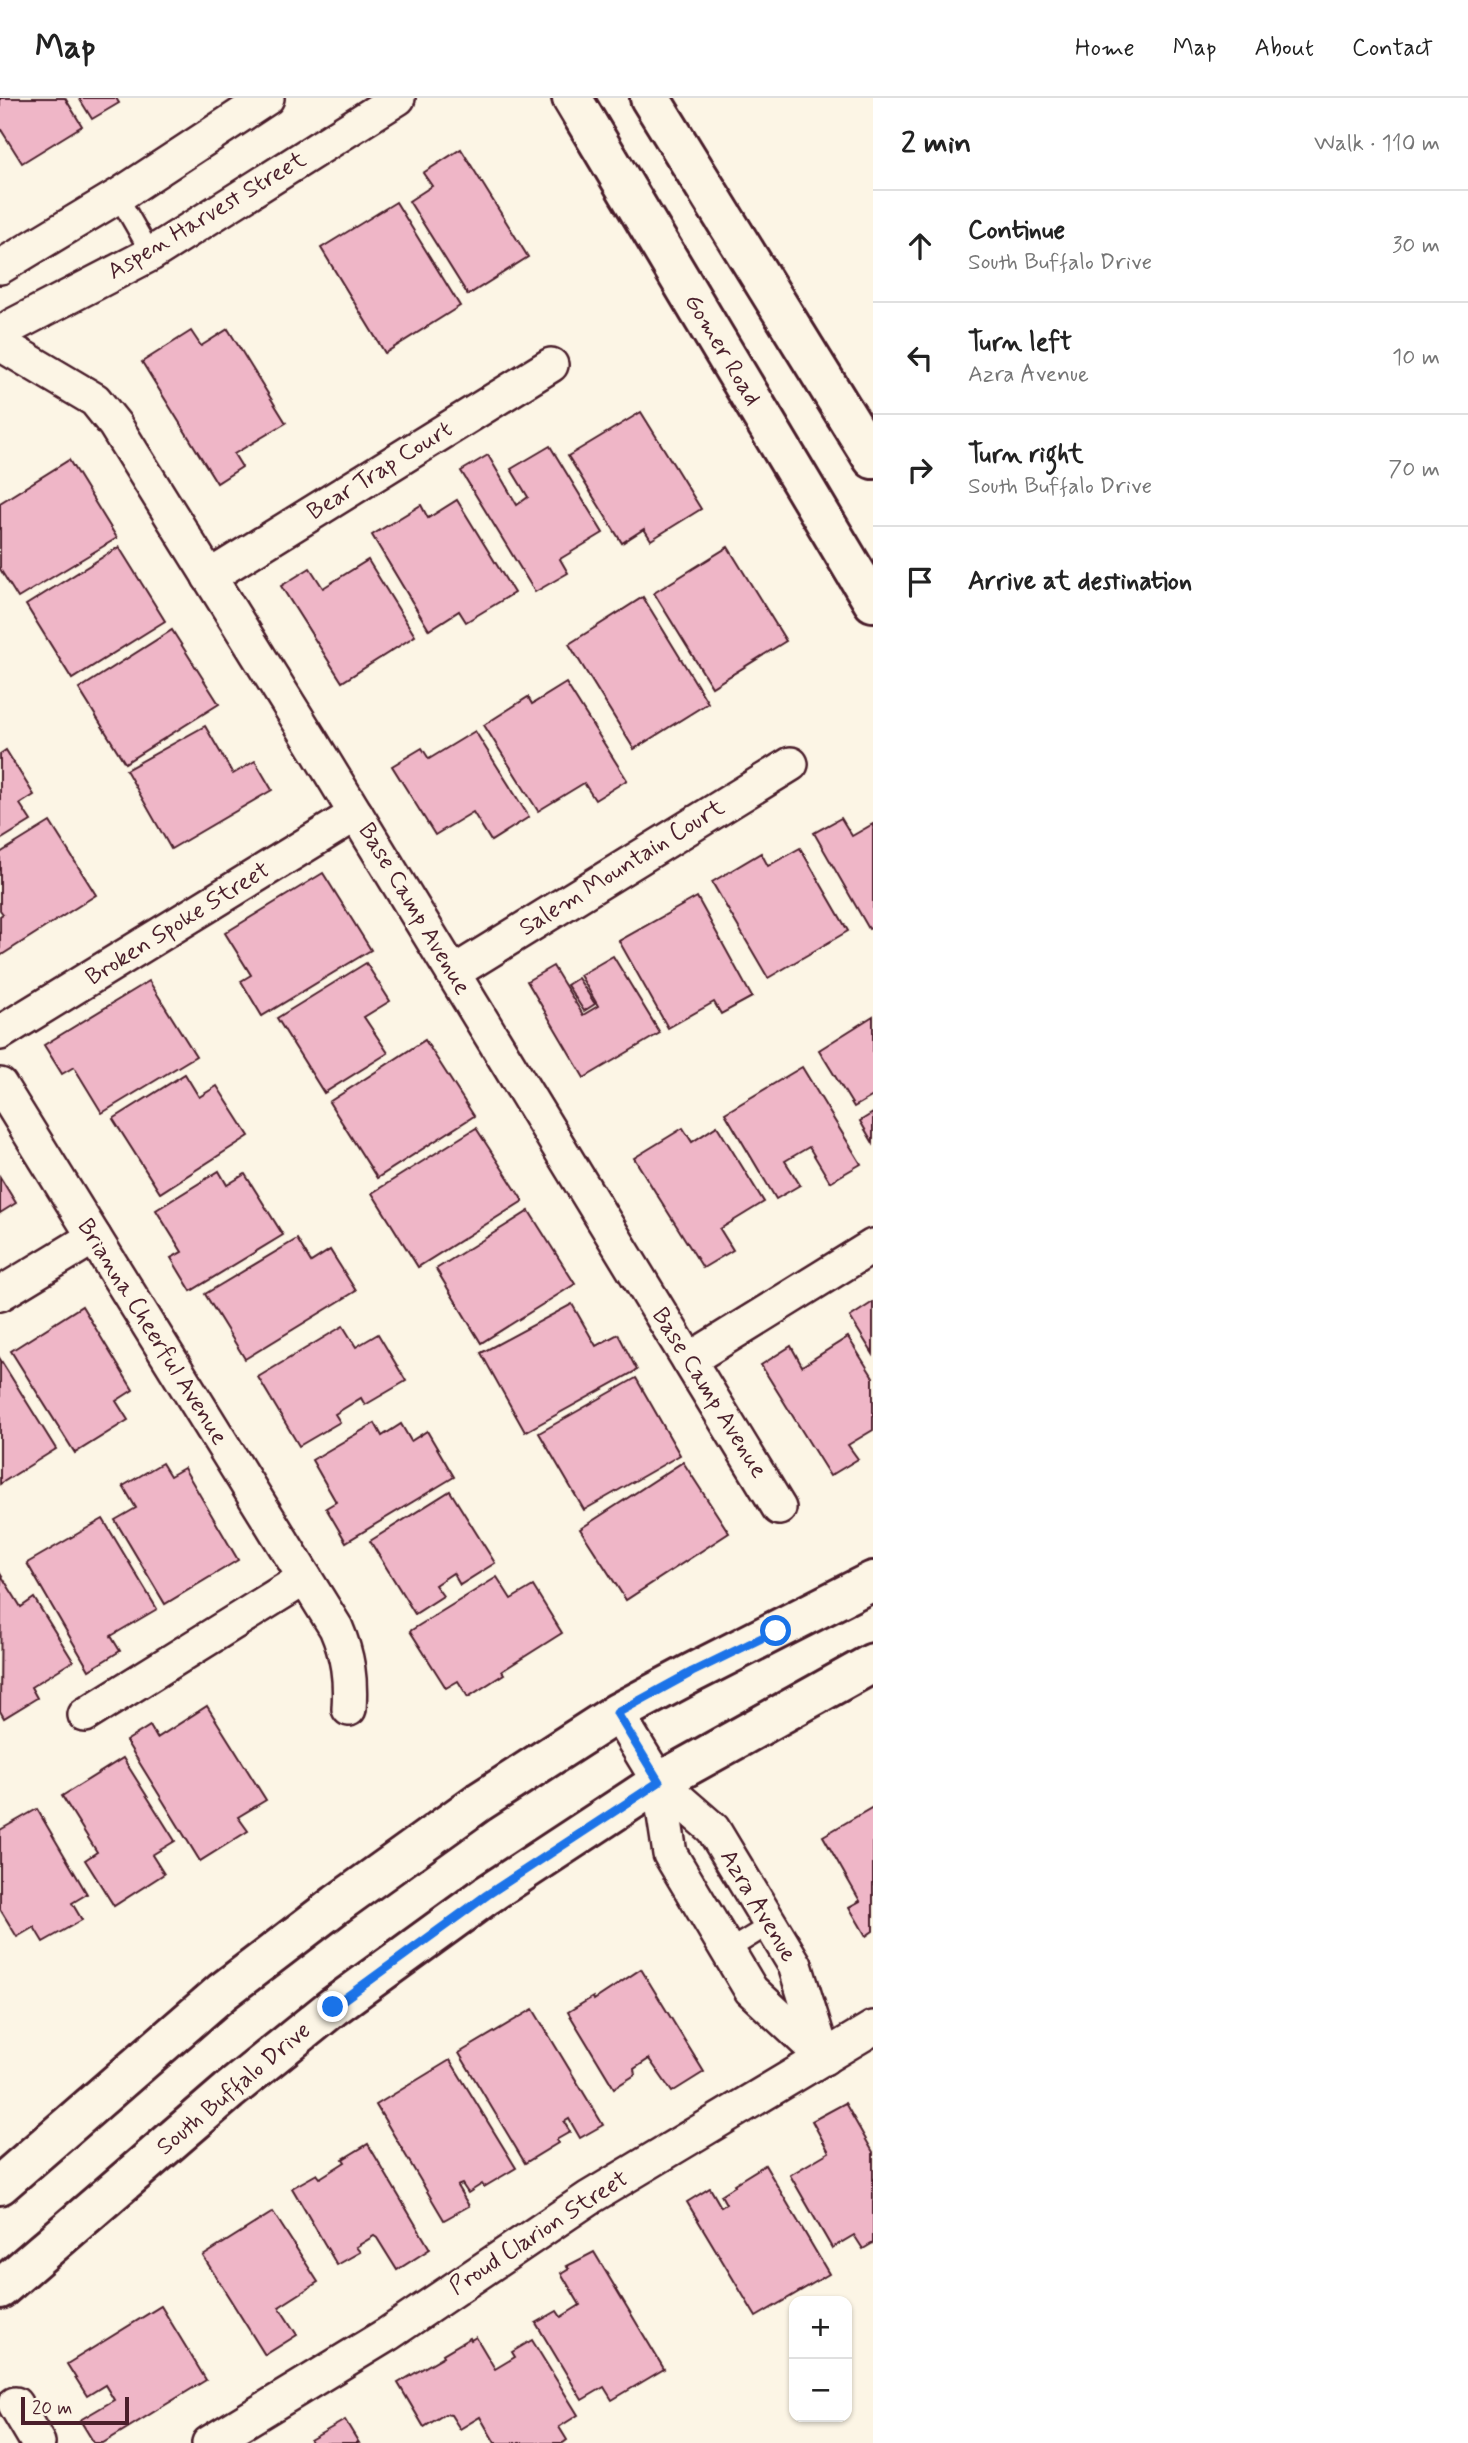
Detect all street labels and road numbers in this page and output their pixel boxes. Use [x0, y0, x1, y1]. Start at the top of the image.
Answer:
street label: Aspen Harvest Street [102, 144, 312, 288]
street label: Gomer Road [676, 288, 768, 412]
street label: Bear Trap Court [302, 414, 458, 528]
street label: Salem Mountain Court [514, 792, 730, 944]
street label: Base Camp Avenue [350, 817, 478, 1001]
street label: Broken Spoke Street [80, 855, 276, 993]
street label: Brianna Cheerful Avenue [70, 1213, 234, 1451]
street label: Base Camp Avenue [644, 1302, 774, 1484]
street label: Azra Avenue [712, 1844, 804, 1968]
street label: South Buffalo Drive [150, 2015, 318, 2163]
street label: Proud Clarion Street [444, 2164, 634, 2302]

